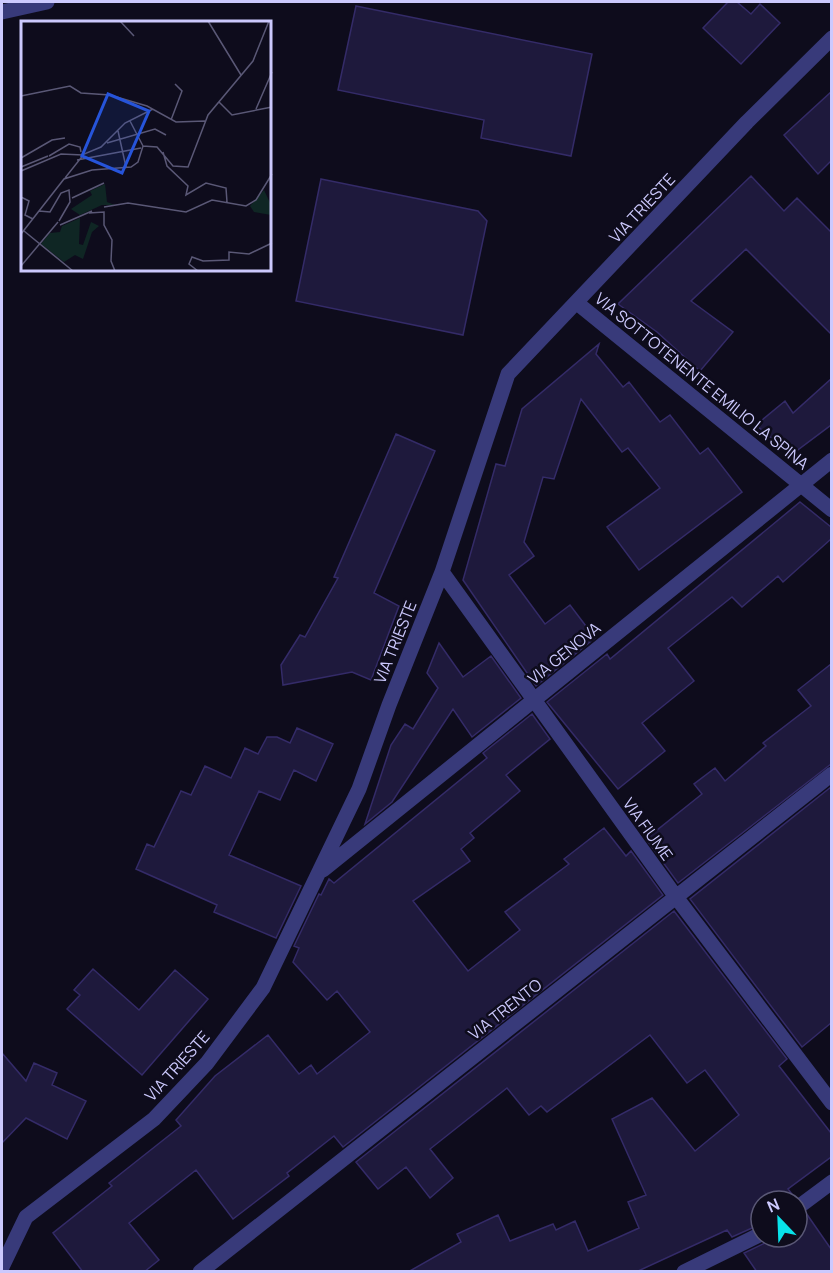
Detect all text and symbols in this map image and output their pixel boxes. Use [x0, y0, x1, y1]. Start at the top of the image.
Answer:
inset map [21, 21, 272, 272]
street label: VIA TRIESTE [604, 169, 680, 247]
street label: VIA SOTTOTENENTE EMILIO LA SPINA [590, 288, 814, 474]
street label: VIA TRIESTE [368, 597, 422, 687]
street label: VIA GENOVA [523, 617, 605, 689]
street label: VIA FIUME [618, 793, 678, 865]
street label: VIA TRENTO [464, 973, 547, 1045]
street label: VIA TRIESTE [140, 1026, 214, 1106]
north arrow [749, 1189, 809, 1249]
text: N [764, 1193, 783, 1218]

